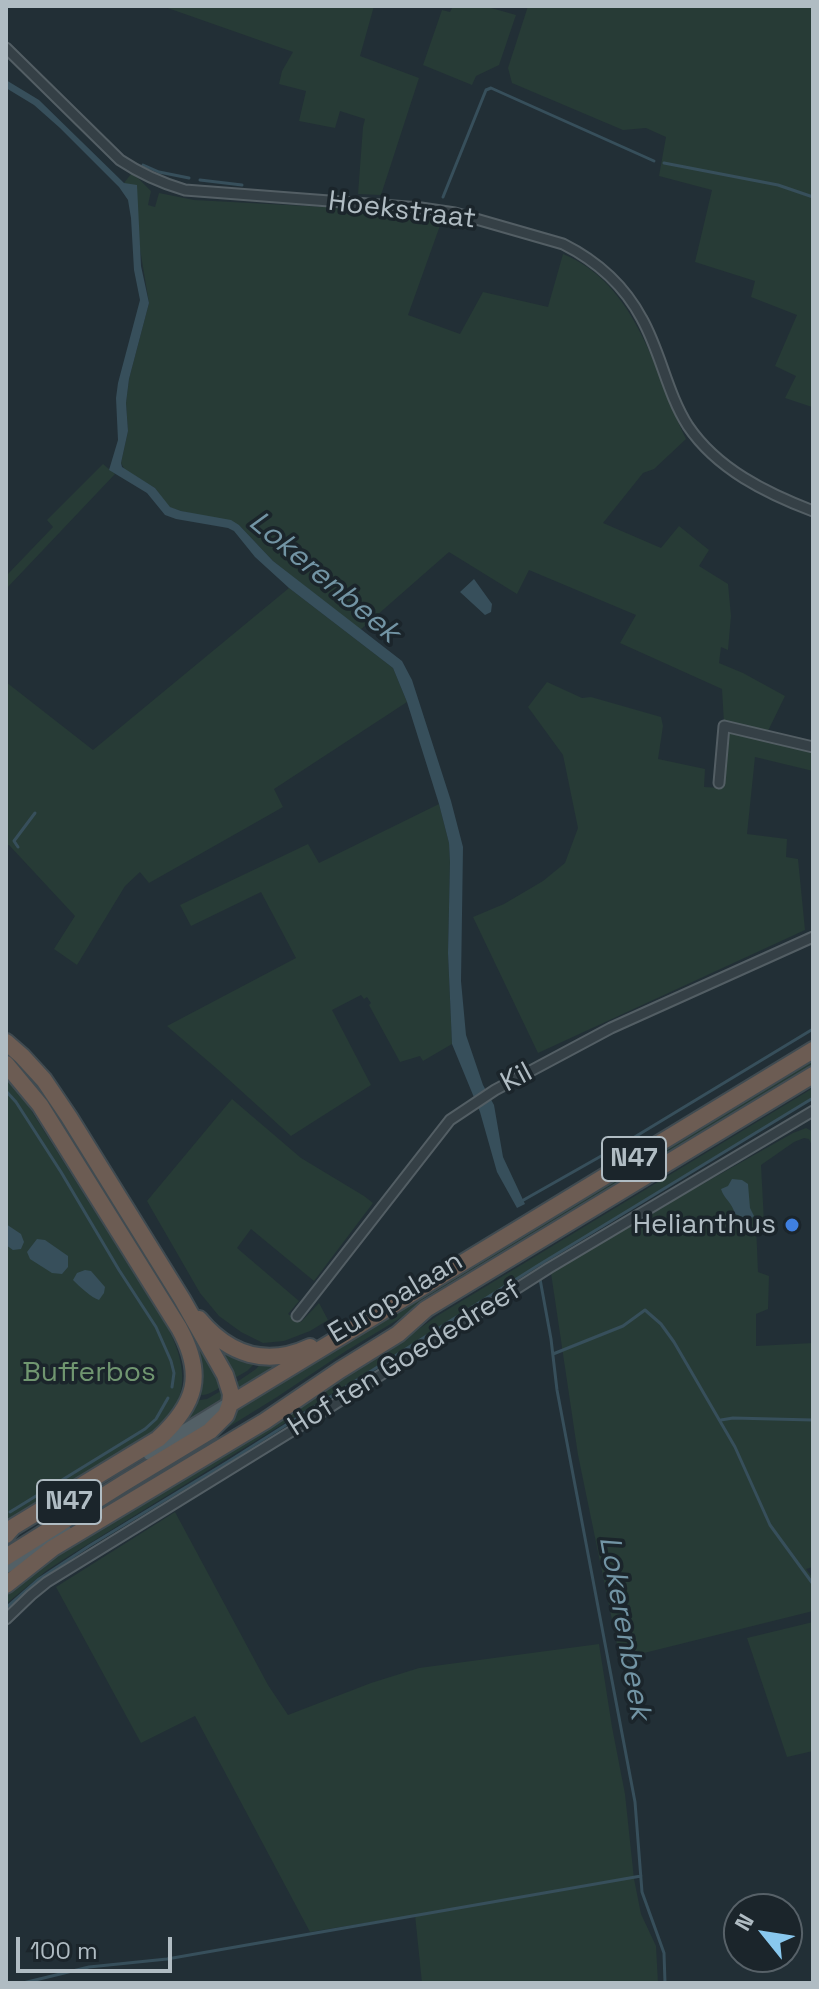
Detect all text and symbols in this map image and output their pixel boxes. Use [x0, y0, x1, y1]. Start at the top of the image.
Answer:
street label: Hoekstraat [326, 185, 478, 237]
water label: Lokerenbeek [241, 504, 407, 652]
street label: Kil [496, 1056, 538, 1100]
road number: N47 [602, 1137, 666, 1181]
place label: Helianthus [633, 1208, 776, 1242]
marker: Helianthus [783, 1216, 801, 1234]
street label: Europalaan [323, 1245, 469, 1351]
street label: Hof ten Goededreef [282, 1274, 528, 1444]
park label: Bufferbos [22, 1356, 156, 1390]
road number: N47 [37, 1480, 101, 1524]
water label: Lokerenbeek [590, 1533, 658, 1723]
north arrow [723, 1893, 803, 1973]
text: N [728, 1909, 760, 1935]
scale bar [20, 1921, 176, 1971]
text: 100 m [30, 1935, 98, 1966]

